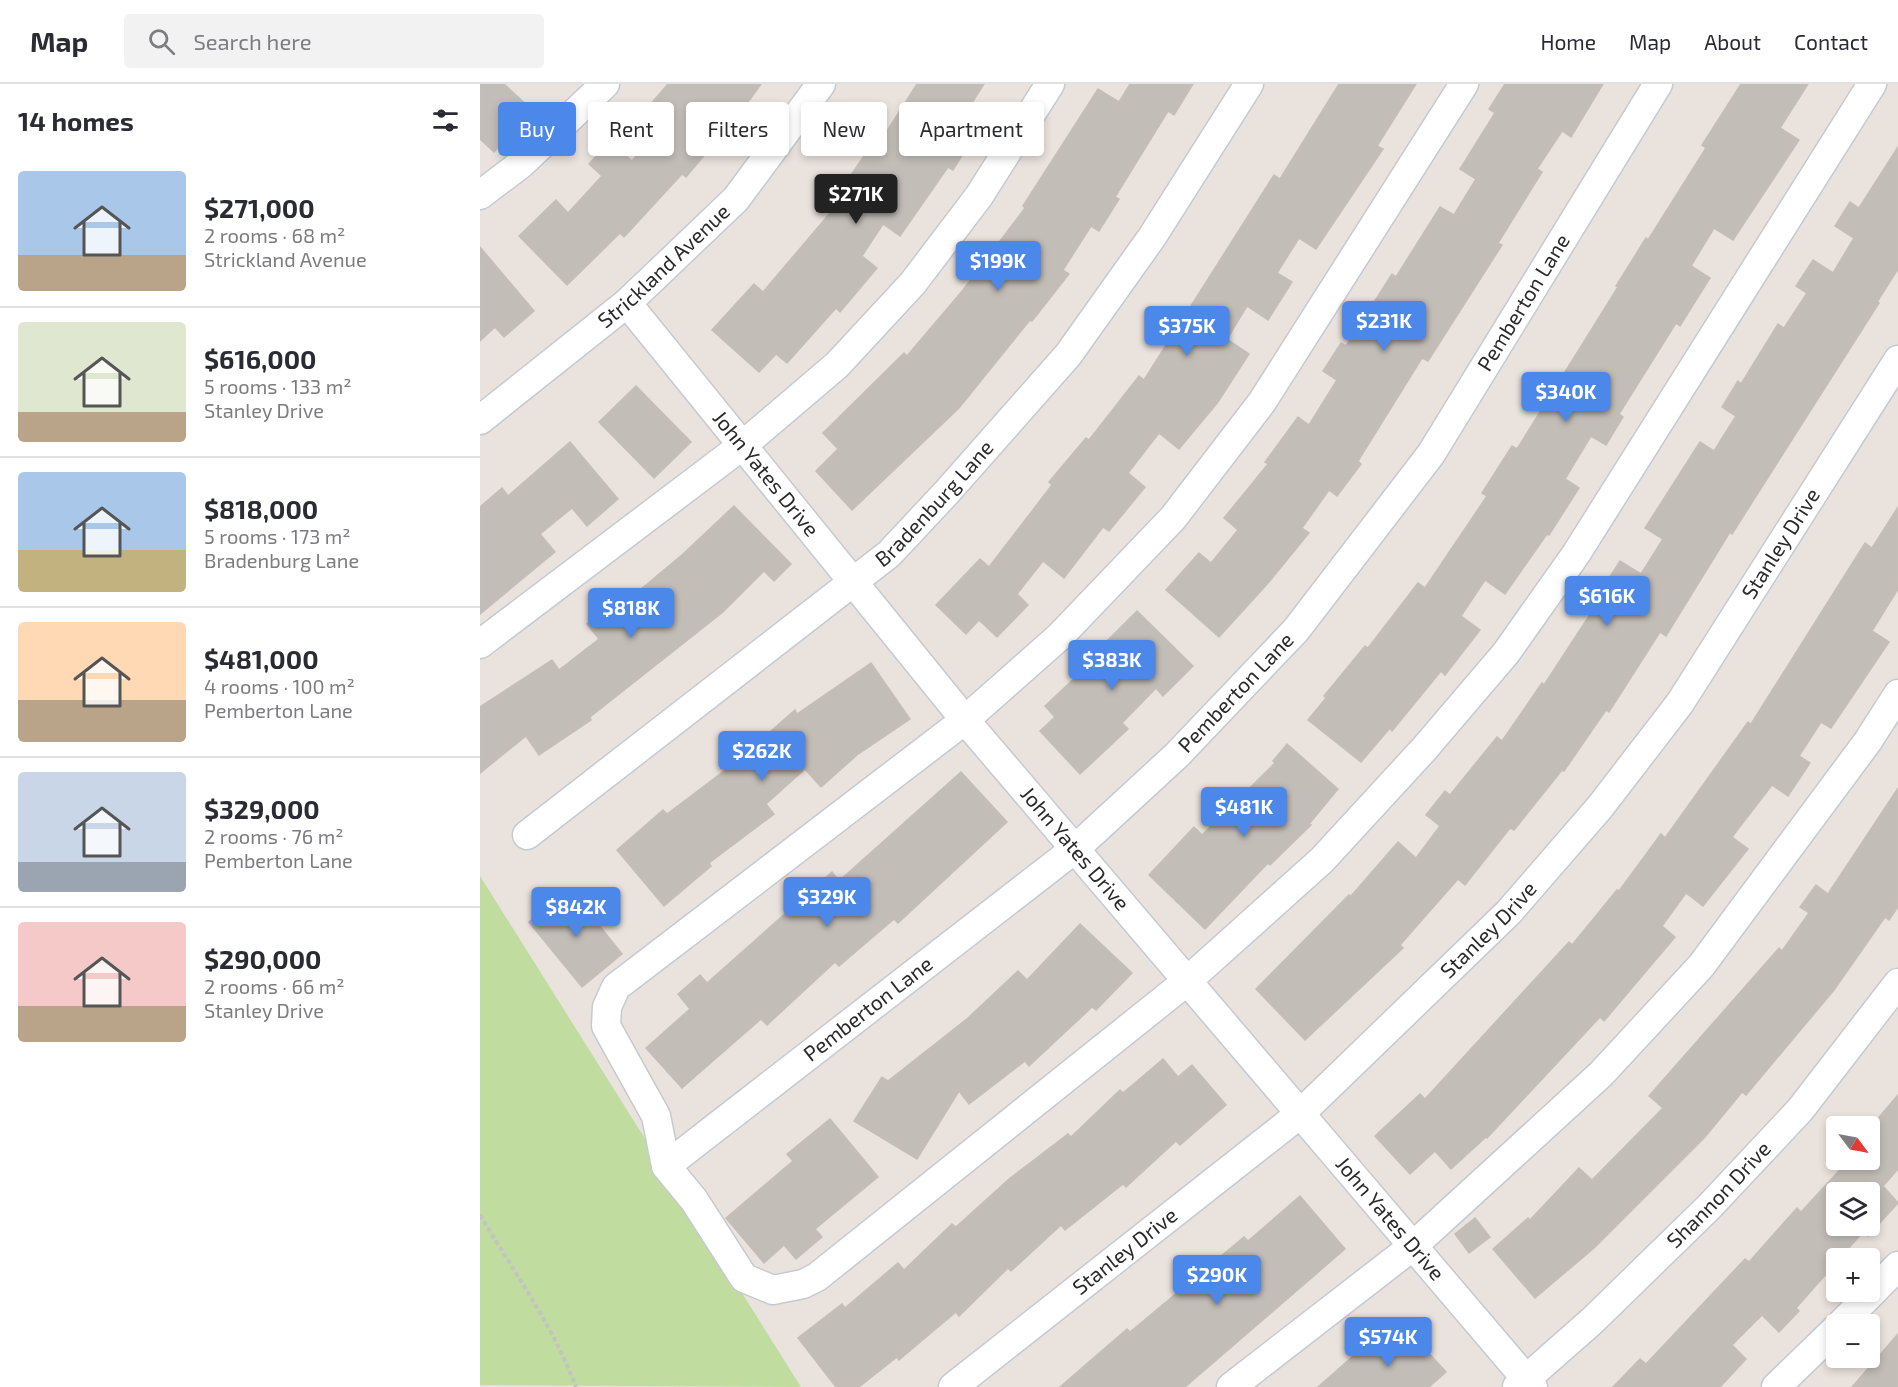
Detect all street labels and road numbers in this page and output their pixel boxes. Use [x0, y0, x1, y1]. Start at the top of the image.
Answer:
street label: Strickland Avenue [592, 198, 734, 332]
street label: Pemberton Lane [1471, 229, 1574, 375]
street label: John Yates Drive [708, 405, 825, 541]
street label: Bradenburg Lane [870, 434, 998, 571]
street label: Stanley Drive [1736, 483, 1824, 603]
street label: Pemberton Lane [1172, 627, 1298, 757]
street label: John Yates Drive [1016, 781, 1135, 915]
street label: Stanley Drive [1434, 876, 1541, 983]
street label: Pemberton Lane [798, 950, 937, 1066]
street label: Shannon Drive [1661, 1135, 1775, 1252]
street label: John Yates Drive [1331, 1151, 1451, 1285]
street label: Stanley Drive [1067, 1202, 1181, 1299]

